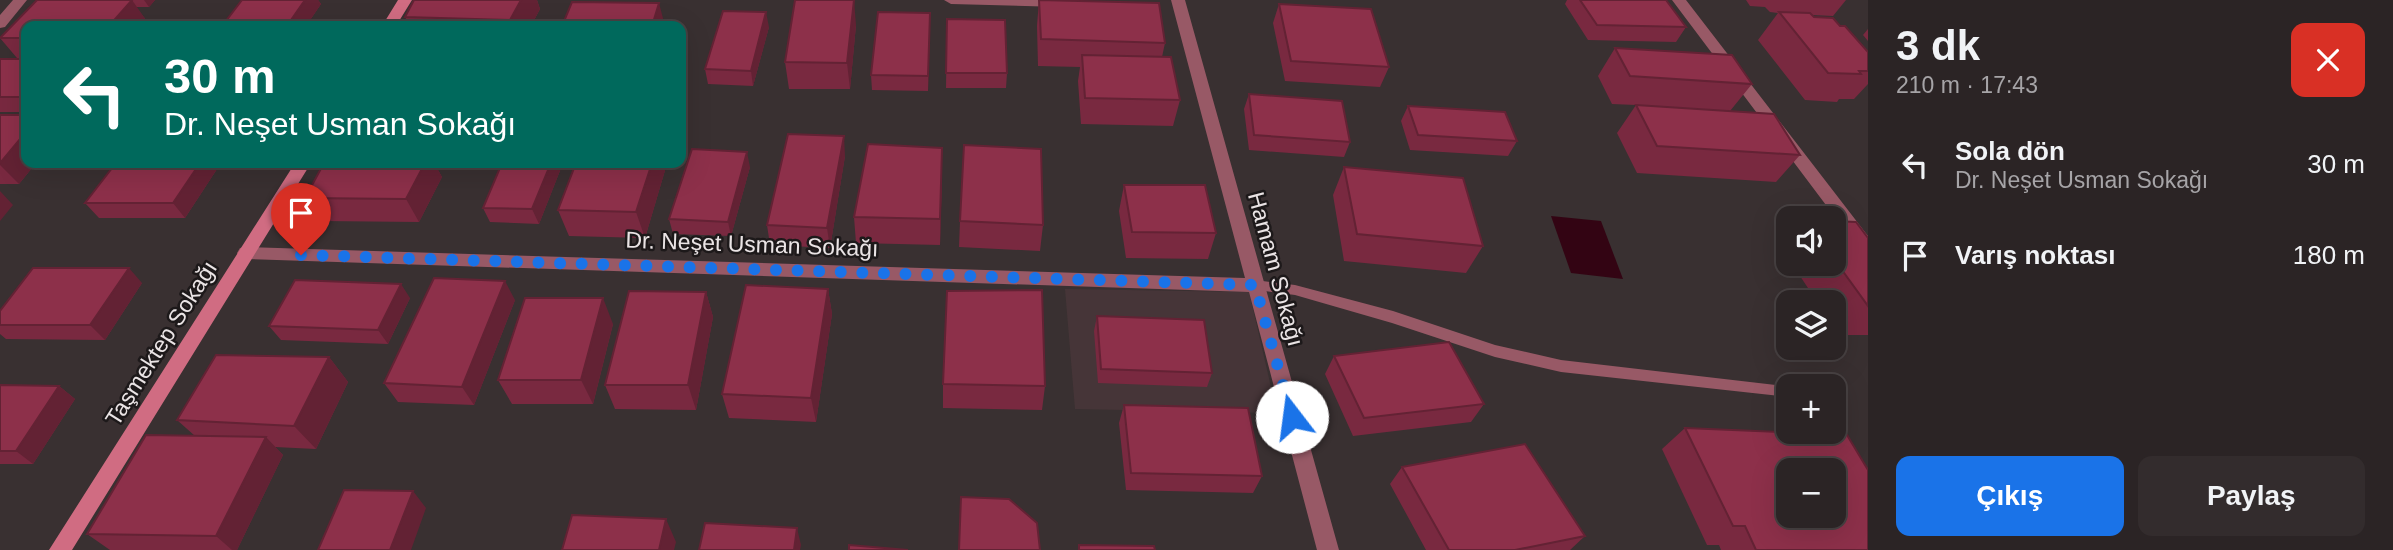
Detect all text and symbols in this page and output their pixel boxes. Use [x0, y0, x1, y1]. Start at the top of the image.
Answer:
text: 3 dk [1896, 22, 1980, 69]
button: close [2291, 23, 2365, 97]
icon: left [49, 49, 140, 140]
text: 30 m [164, 49, 276, 103]
text: 210 m · 17:43 [1896, 72, 2038, 98]
text: Dr. Neşet Usman Sokağı [164, 106, 516, 142]
text: Sola dön [1955, 136, 2065, 166]
icon: left [1896, 146, 1934, 184]
text: 30 m [2307, 149, 2365, 179]
text: Dr. Neşet Usman Sokağı [1955, 167, 2208, 193]
pin [271, 183, 331, 255]
street label: Hamam Sokağı [1243, 189, 1309, 349]
icon: arrive [282, 194, 320, 232]
map controls [1776, 206, 1846, 528]
button: sound [1776, 206, 1846, 276]
street label: Dr. Neşet Usman Sokağı [625, 227, 879, 261]
icon: arrive [1896, 237, 1934, 275]
text: Varış noktası [1955, 240, 2115, 270]
text: 180 m [2293, 240, 2365, 270]
street label: Taşmektep Sokağı [100, 256, 222, 430]
button: layers [1776, 290, 1846, 360]
button: + [1776, 374, 1846, 444]
position arrow [1255, 380, 1329, 454]
button: Çıkış [1896, 456, 2124, 536]
button: Paylaş [2138, 456, 2365, 536]
button: − [1776, 458, 1846, 528]

